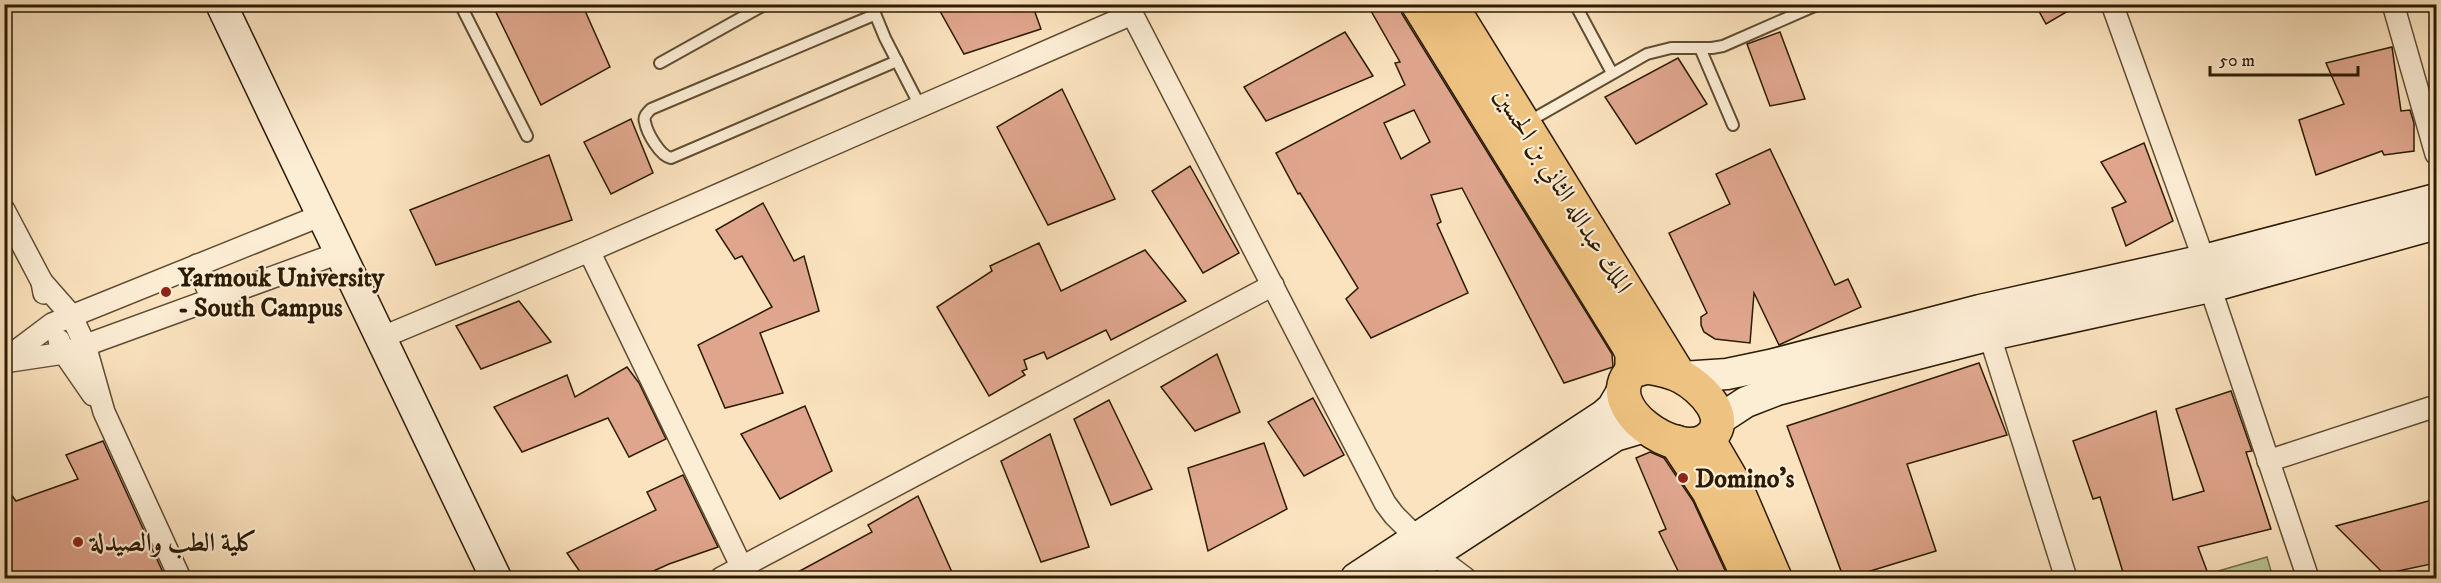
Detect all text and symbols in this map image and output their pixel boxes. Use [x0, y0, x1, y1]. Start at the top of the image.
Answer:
scale bar [2210, 39, 2358, 77]
text: 50 m [2219, 50, 2255, 72]
street label: الملك عبدالله الثاني بن الحسين [1483, 82, 1639, 302]
place label: Yarmouk University - South Campus [177, 262, 385, 325]
marker: Yarmouk University - South Campus [159, 285, 173, 299]
place label: Domino's [1695, 463, 1795, 496]
marker: Domino's [1676, 471, 1690, 485]
place label: كلية الطب والصيدلة [88, 527, 257, 560]
marker: كلية الطب والصيدلة [71, 535, 85, 549]

